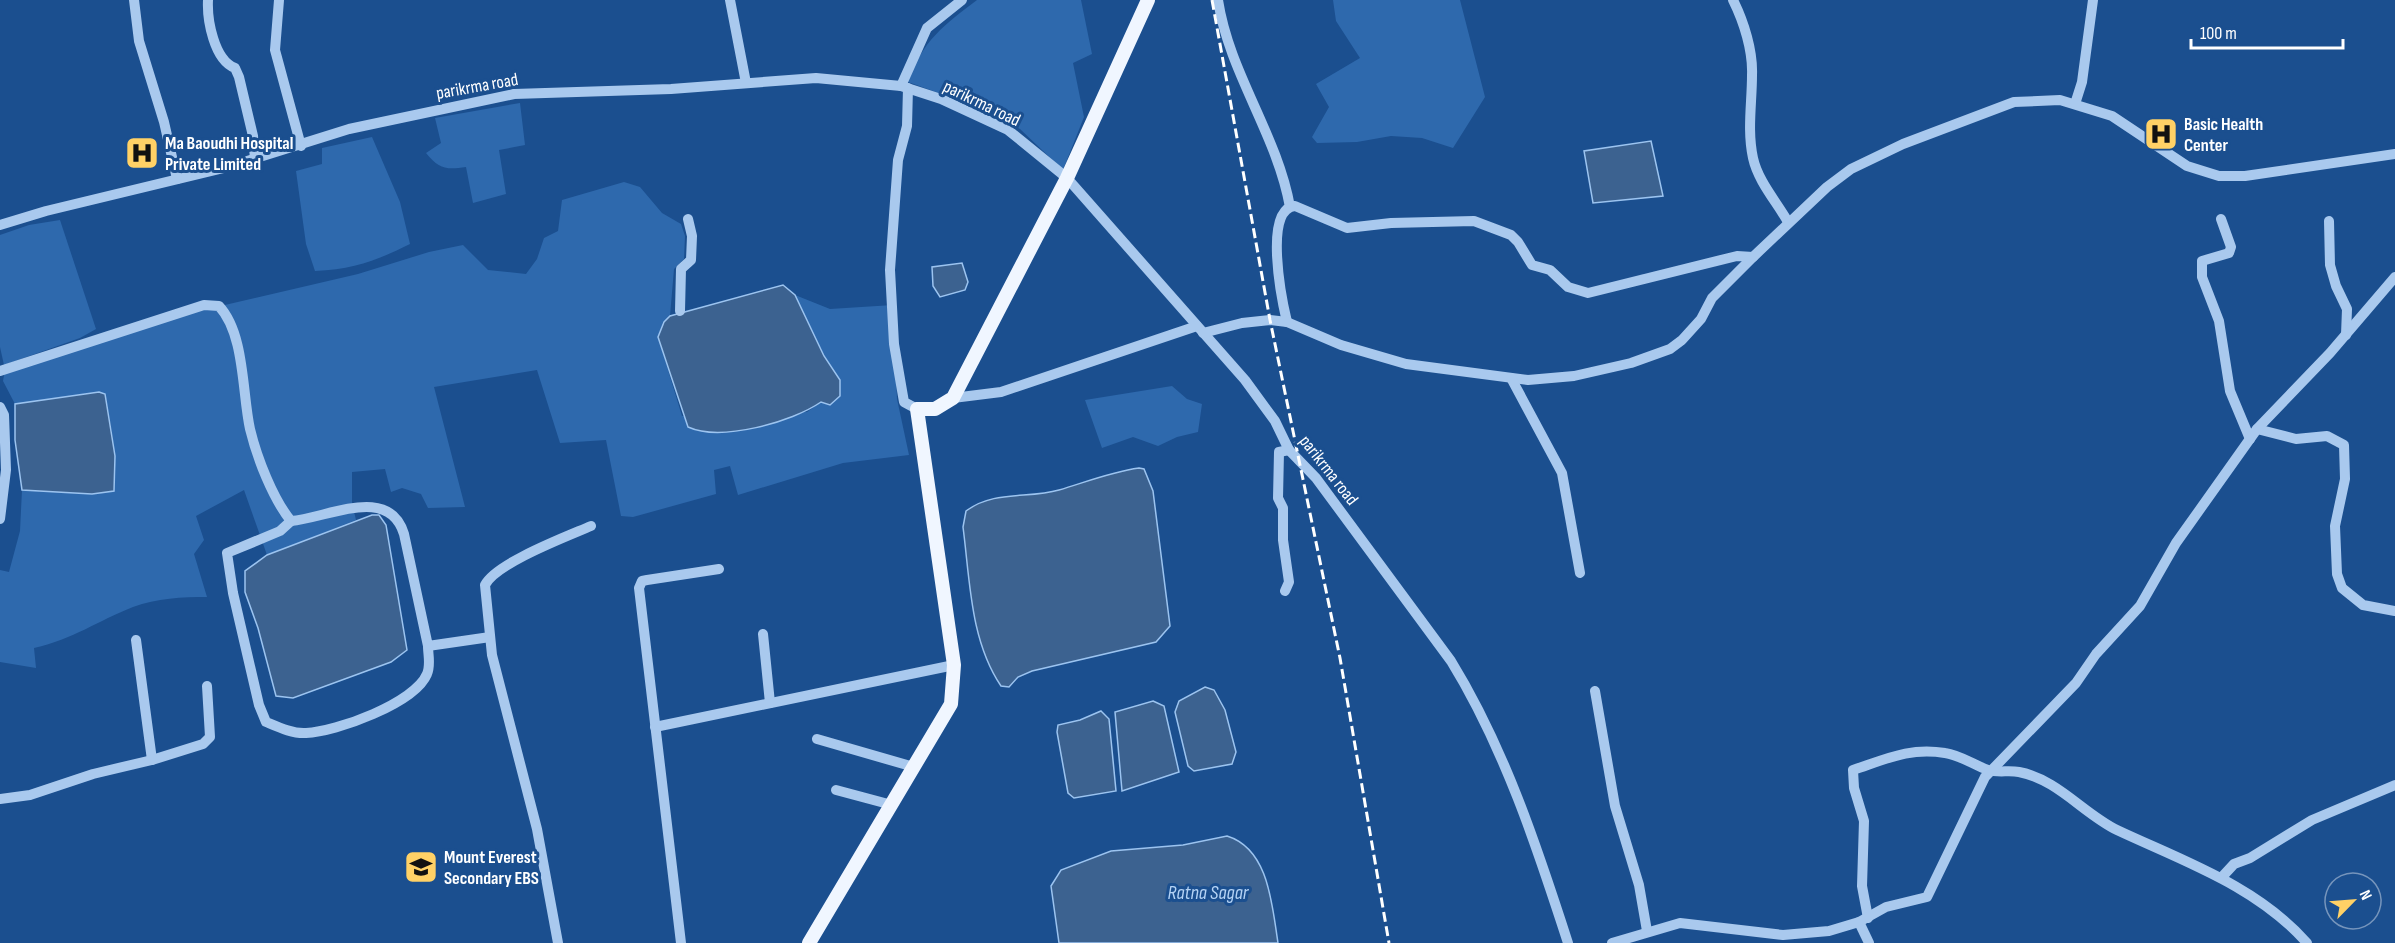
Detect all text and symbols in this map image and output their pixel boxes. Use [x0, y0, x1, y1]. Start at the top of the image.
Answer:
scale bar [2191, 12, 2342, 50]
text: 100 m [2200, 23, 2237, 44]
street label: parikrma road [434, 69, 520, 104]
street label: parikrma road [940, 76, 1024, 131]
place label: Basic Health Center [2184, 114, 2263, 156]
hospital icon: Basic Health Center [2143, 116, 2179, 152]
place label: Ma Baoudhi Hospital Private Limited [165, 133, 293, 175]
hospital icon: Ma Baoudhi Hospital Private Limited [124, 135, 160, 171]
street label: parikrma road [1295, 431, 1362, 509]
place label: Mount Everest Secondary EBS [444, 847, 539, 889]
school or university icon: Mount Everest Secondary EBS [403, 849, 439, 885]
north arrow [2323, 871, 2383, 931]
water label: Ratna Sagar [1168, 881, 1250, 905]
text: N [2355, 887, 2376, 903]

